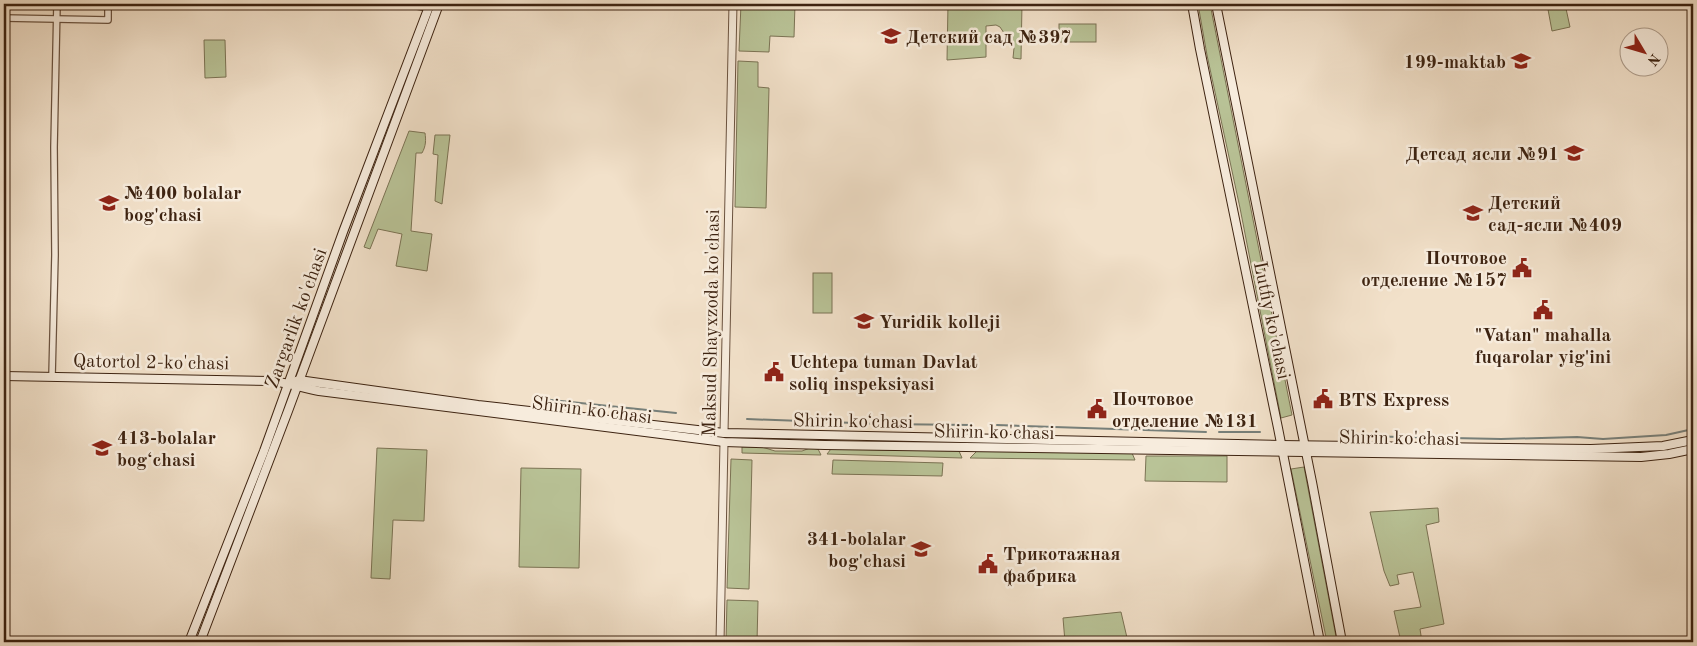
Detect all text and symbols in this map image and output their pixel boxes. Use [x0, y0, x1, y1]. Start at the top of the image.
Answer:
school or university icon: Детский сад №397 [880, 25, 902, 47]
north arrow [1620, 28, 1670, 78]
place label: Детский сад №397 [906, 29, 1071, 48]
school or university icon: 199-maktab [1510, 50, 1532, 72]
text: N [1644, 51, 1662, 68]
place label: 199-maktab [1404, 54, 1506, 73]
school or university icon: Детсад ясли №91 [1563, 142, 1585, 164]
place label: Детсад ясли №91 [1406, 146, 1559, 165]
place label: №400 bolalar bog'chasi [124, 185, 242, 226]
school or university icon: №400 bolalar bog'chasi [98, 192, 120, 214]
place label: Детский сад-ясли №409 [1488, 195, 1622, 236]
school or university icon: Детский сад-ясли №409 [1462, 202, 1484, 224]
street label: Maksud Shayxzoda ko'chasi [701, 209, 724, 437]
street label: Zargarlik ko'chasi [263, 246, 332, 392]
place label: Почтовое отделение №157 [1361, 250, 1507, 291]
public building icon: Почтовое отделение №157 [1511, 257, 1533, 279]
street label: Lutfiy ko'chasi [1249, 260, 1292, 381]
public building icon: "Vatan" mahalla fuqarolar yig'ini [1532, 299, 1554, 321]
school or university icon: Yuridik kolleji [853, 310, 875, 332]
place label: Yuridik kolleji [879, 314, 1001, 333]
place label: "Vatan" mahalla fuqarolar yig'ini [1475, 327, 1612, 368]
street label: Qatortol 2-ko'chasi [73, 353, 229, 374]
place label: Uchtepa tuman Davlat soliq inspeksiyasi [789, 354, 978, 395]
public building icon: Uchtepa tuman Davlat soliq inspeksiyasi [763, 361, 785, 383]
public building icon: BTS Express [1312, 388, 1334, 410]
place label: Почтовое отделение №131 [1112, 391, 1258, 432]
place label: BTS Express [1338, 392, 1449, 411]
street label: Shirin ko'chasi [530, 395, 653, 428]
public building icon: Почтовое отделение №131 [1086, 398, 1108, 420]
street label: Shirin koʻchasi [793, 412, 913, 433]
street label: Shirin ko'chasi [933, 423, 1055, 444]
street label: Shirin ko'chasi [1338, 429, 1460, 450]
place label: 413-bolalar bogʻchasi [117, 430, 216, 471]
school or university icon: 413-bolalar bogʻchasi [91, 437, 113, 459]
place label: 341-bolalar bog'chasi [807, 531, 906, 572]
school or university icon: 341-bolalar bog'chasi [910, 538, 932, 560]
place label: Трикотажная фабрика [1003, 546, 1120, 587]
public building icon: Трикотажная фабрика [977, 553, 999, 575]

